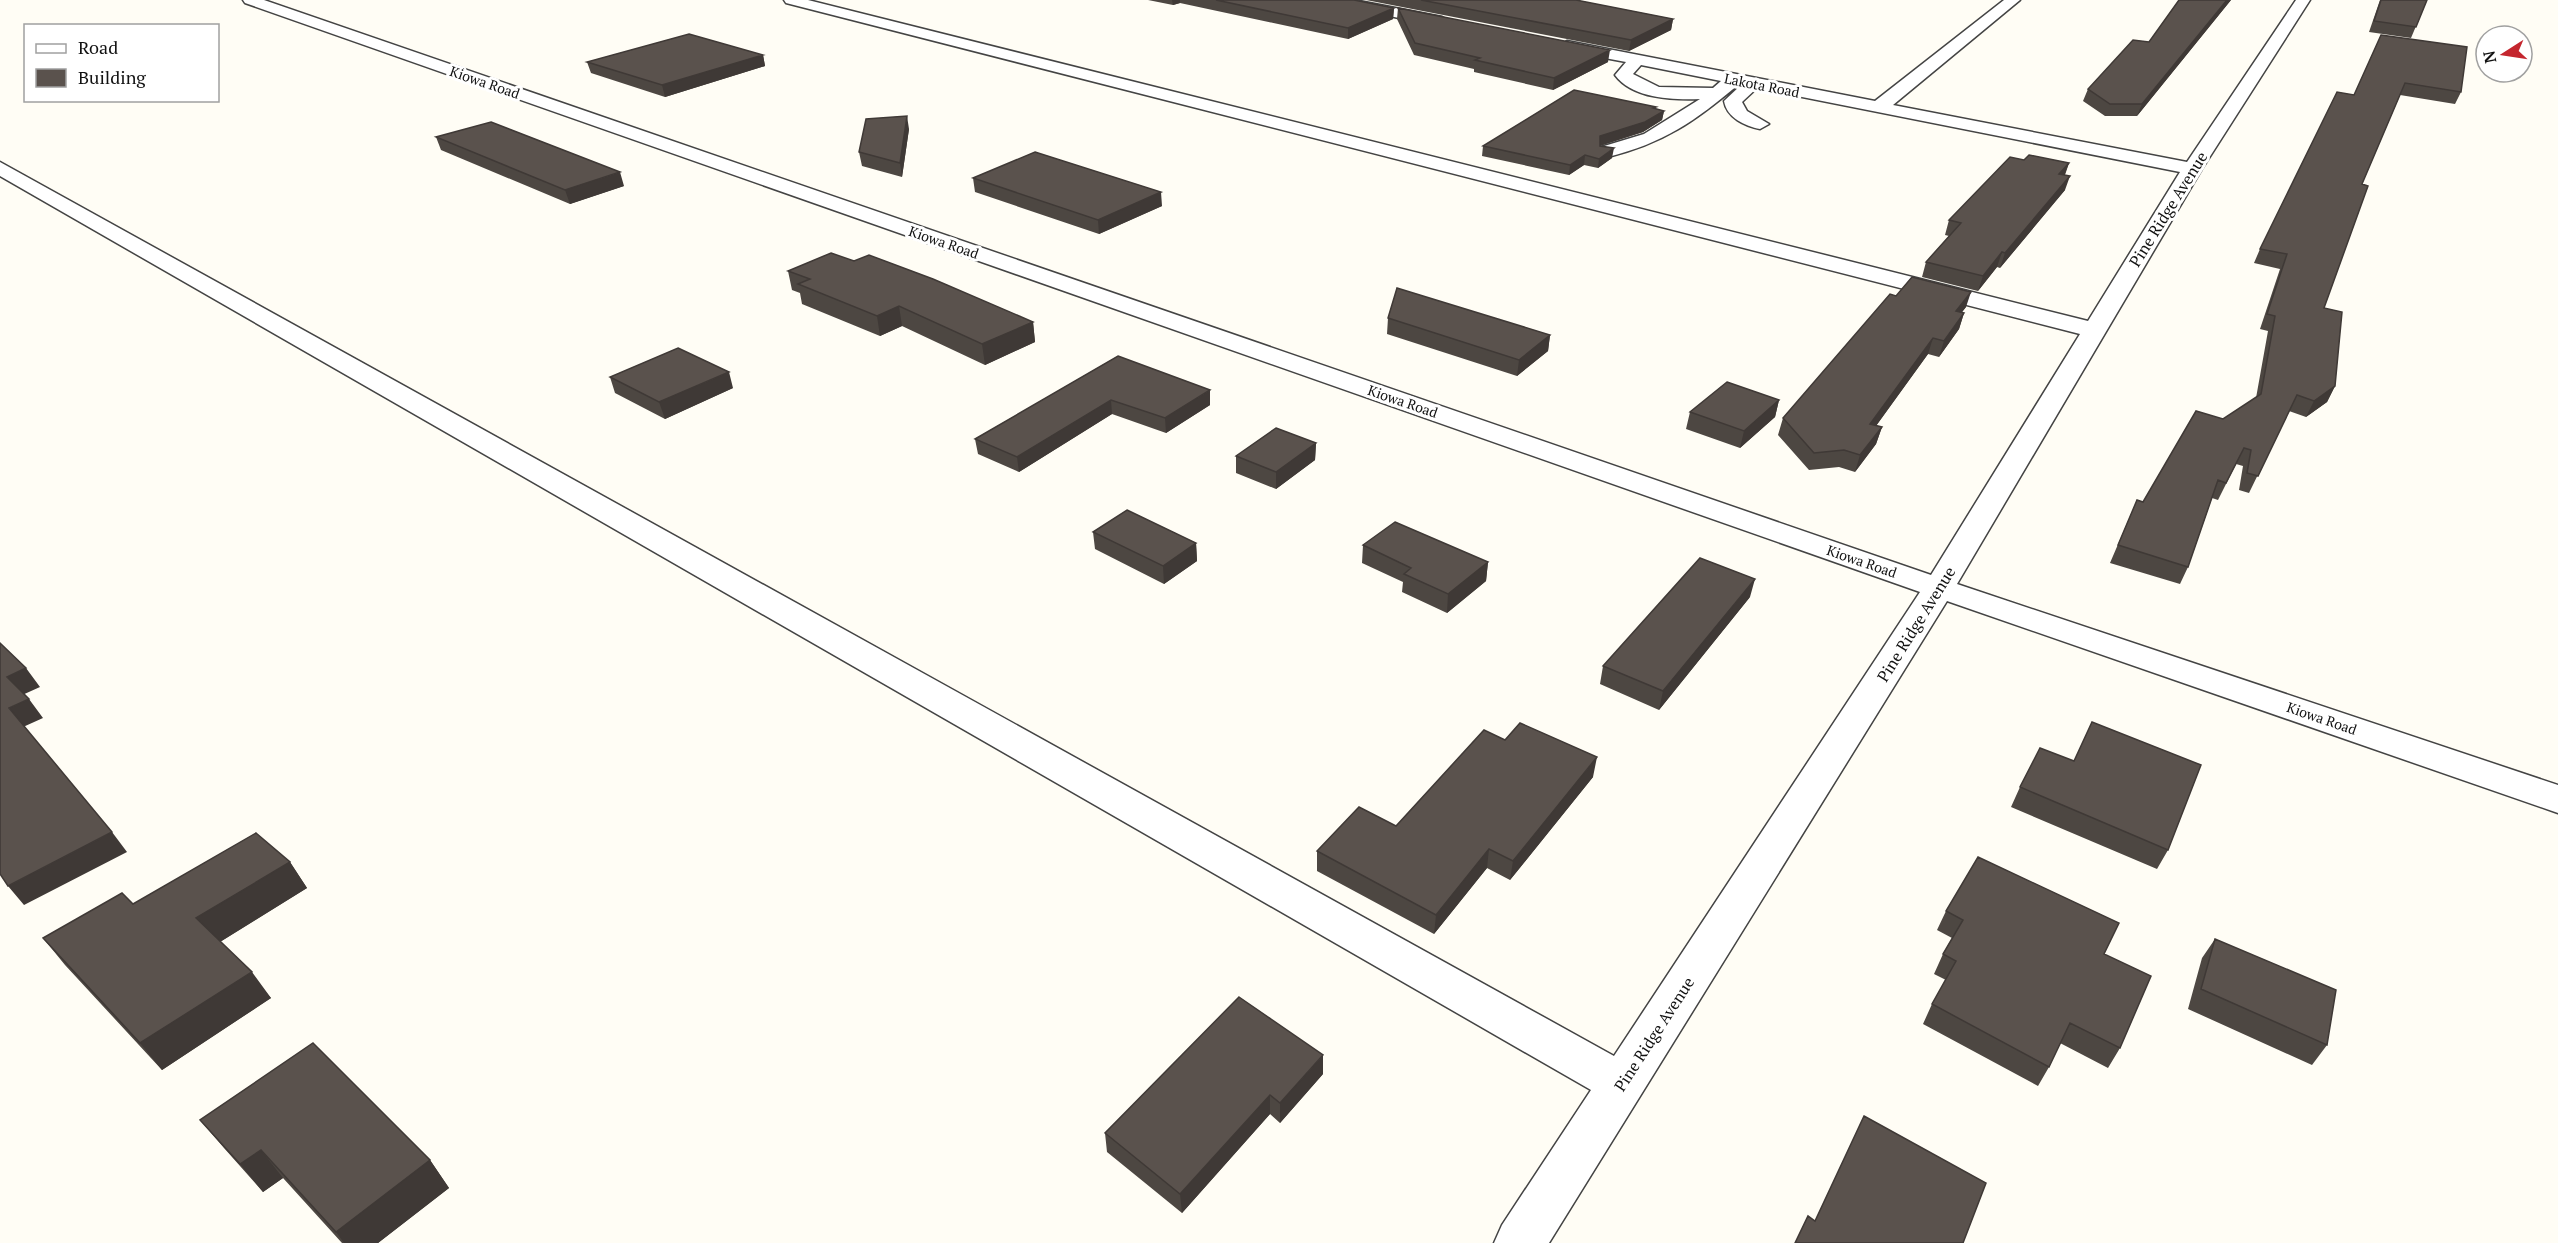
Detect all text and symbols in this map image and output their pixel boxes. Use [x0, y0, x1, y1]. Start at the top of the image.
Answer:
legend [24, 24, 219, 102]
north arrow [2474, 24, 2534, 84]
text: Road [78, 35, 118, 59]
text: N [2477, 49, 2501, 65]
street label: Kiowa Road [448, 61, 523, 103]
text: Building [78, 65, 146, 89]
street label: Lakota Road [1723, 68, 1801, 102]
street label: Pine Ridge Avenue [2124, 147, 2212, 271]
street label: Kiowa Road [907, 221, 982, 263]
street label: Kiowa Road [1366, 380, 1441, 422]
street label: Kiowa Road [1825, 540, 1900, 582]
street label: Pine Ridge Avenue [1872, 562, 1960, 686]
street label: Kiowa Road [2285, 697, 2360, 739]
street label: Pine Ridge Avenue [1609, 973, 1699, 1095]

